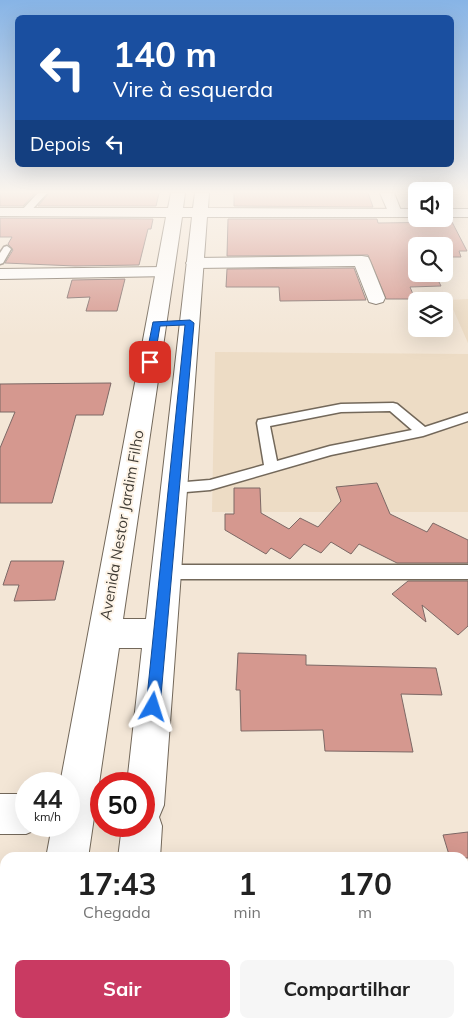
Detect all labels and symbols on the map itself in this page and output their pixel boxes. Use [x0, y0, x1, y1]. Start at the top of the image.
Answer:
pin [129, 341, 171, 383]
street label: Avenida Nestor Jardim Filho [95, 428, 148, 621]
position arrow [126, 680, 178, 732]
speed limit sign: 50 [90, 772, 155, 837]

